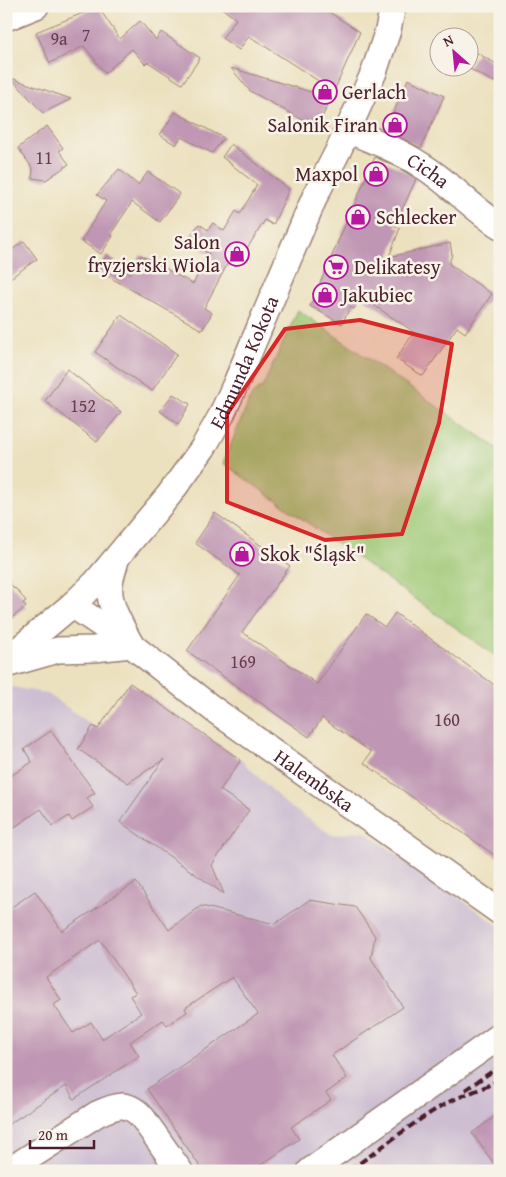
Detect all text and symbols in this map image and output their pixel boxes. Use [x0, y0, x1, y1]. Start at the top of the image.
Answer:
house number: 7 [82, 21, 90, 48]
house number: 9a [50, 25, 68, 52]
north arrow [428, 28, 478, 78]
text: N [439, 29, 457, 51]
place label: Gerlach [342, 77, 406, 106]
shop icon: Gerlach [312, 79, 338, 105]
place label: Salonik Firan [267, 110, 378, 139]
shop icon: Salonik Firan [382, 112, 408, 138]
house number: 11 [35, 144, 53, 171]
street label: Cicha [402, 145, 457, 195]
place label: Maxpol [295, 159, 358, 188]
shop icon: Maxpol [363, 161, 389, 187]
place label: Schlecker [376, 202, 457, 231]
shop icon: Schlecker [345, 204, 371, 230]
place label: Salon fryzjerski Wiola [88, 227, 221, 279]
shop icon: Salon fryzjerski Wiola [224, 241, 250, 267]
place label: Delikatesy [354, 252, 441, 281]
supermarket icon: Delikatesy [323, 254, 349, 280]
place label: Jakubiec [339, 280, 413, 309]
shop icon: Jakubiec [312, 282, 338, 308]
street label: Edmunda Kokota [202, 291, 286, 434]
house number: 152 [70, 392, 96, 419]
place label: Skok "Śląsk" [260, 539, 365, 568]
shop icon: Skok "Śląsk" [229, 541, 255, 567]
house number: 169 [230, 648, 256, 675]
house number: 160 [434, 706, 460, 733]
street label: Halembska [268, 742, 361, 819]
scale bar [30, 1117, 94, 1149]
text: 20 m [38, 1124, 69, 1145]

